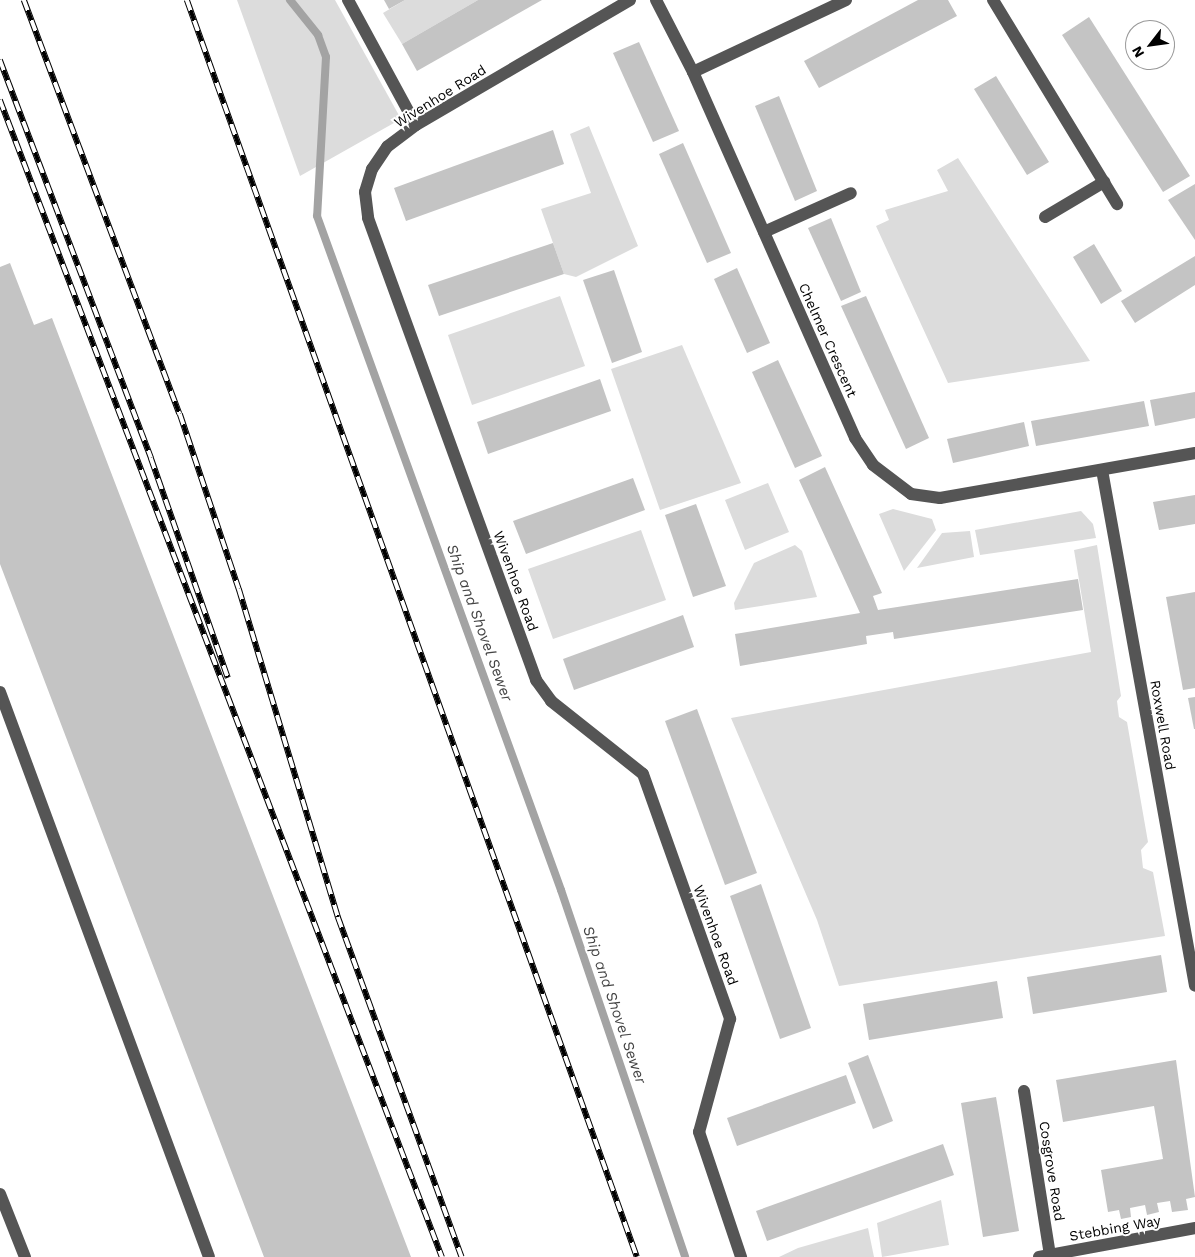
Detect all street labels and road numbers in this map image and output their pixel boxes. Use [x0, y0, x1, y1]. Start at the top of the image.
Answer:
street label: Wivenhoe Road [391, 61, 489, 131]
street label: Chelmer Crescent [795, 280, 861, 400]
street label: Wivenhoe Road [490, 529, 542, 633]
street label: Roxwell Road [1147, 678, 1179, 772]
street label: Wivenhoe Road [690, 883, 742, 987]
street label: Cosgrove Road [1036, 1120, 1068, 1222]
street label: Stebbing Way [1068, 1212, 1162, 1244]

